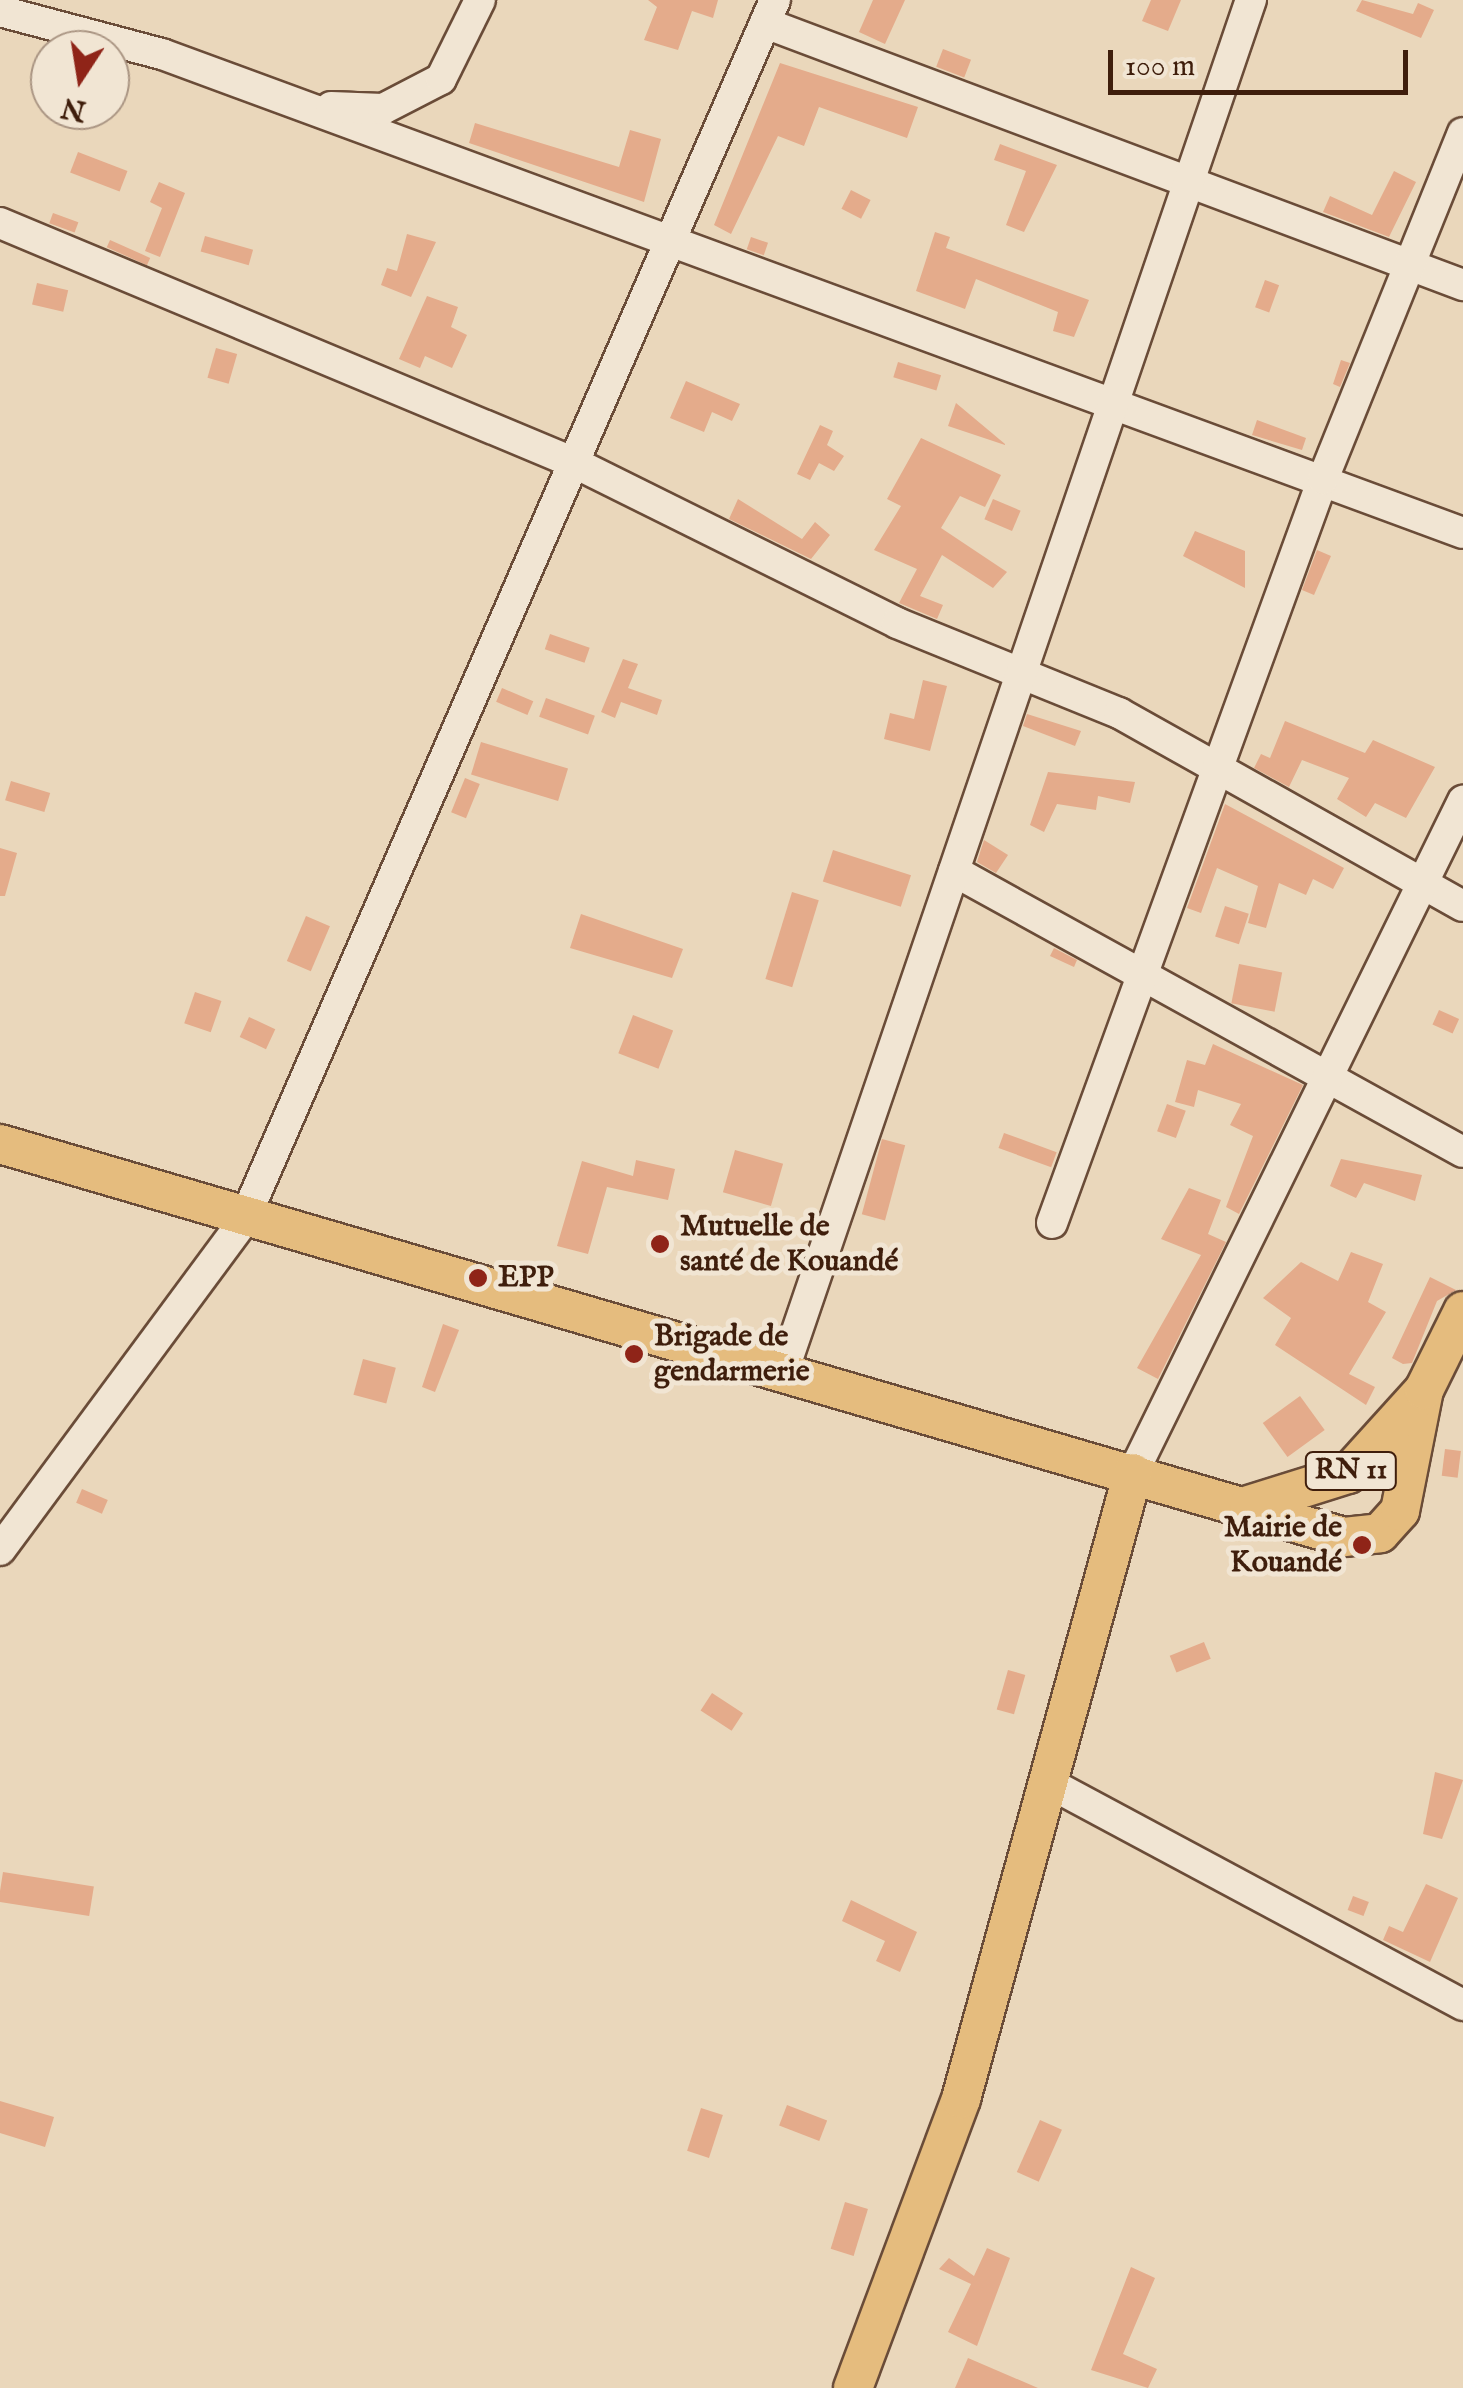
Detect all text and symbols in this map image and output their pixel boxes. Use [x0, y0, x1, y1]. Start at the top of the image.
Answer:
north arrow [30, 30, 130, 130]
scale bar [1113, 30, 1413, 92]
text: 100 m [1125, 48, 1195, 86]
text: N [59, 88, 90, 128]
place label: Mutuelle de santé de Kouandé [680, 1209, 898, 1280]
marker: Mutuelle de santé de Kouandé [649, 1233, 671, 1255]
place label: EPP [498, 1260, 553, 1296]
marker: EPP [467, 1267, 489, 1289]
place label: Brigade de gendarmerie [654, 1319, 810, 1390]
marker: Brigade de gendarmerie [623, 1343, 645, 1365]
road number: RN 11 [1304, 1448, 1398, 1494]
place label: Mairie de Kouandé [1224, 1510, 1342, 1580]
marker: Mairie de Kouandé [1351, 1534, 1373, 1556]

